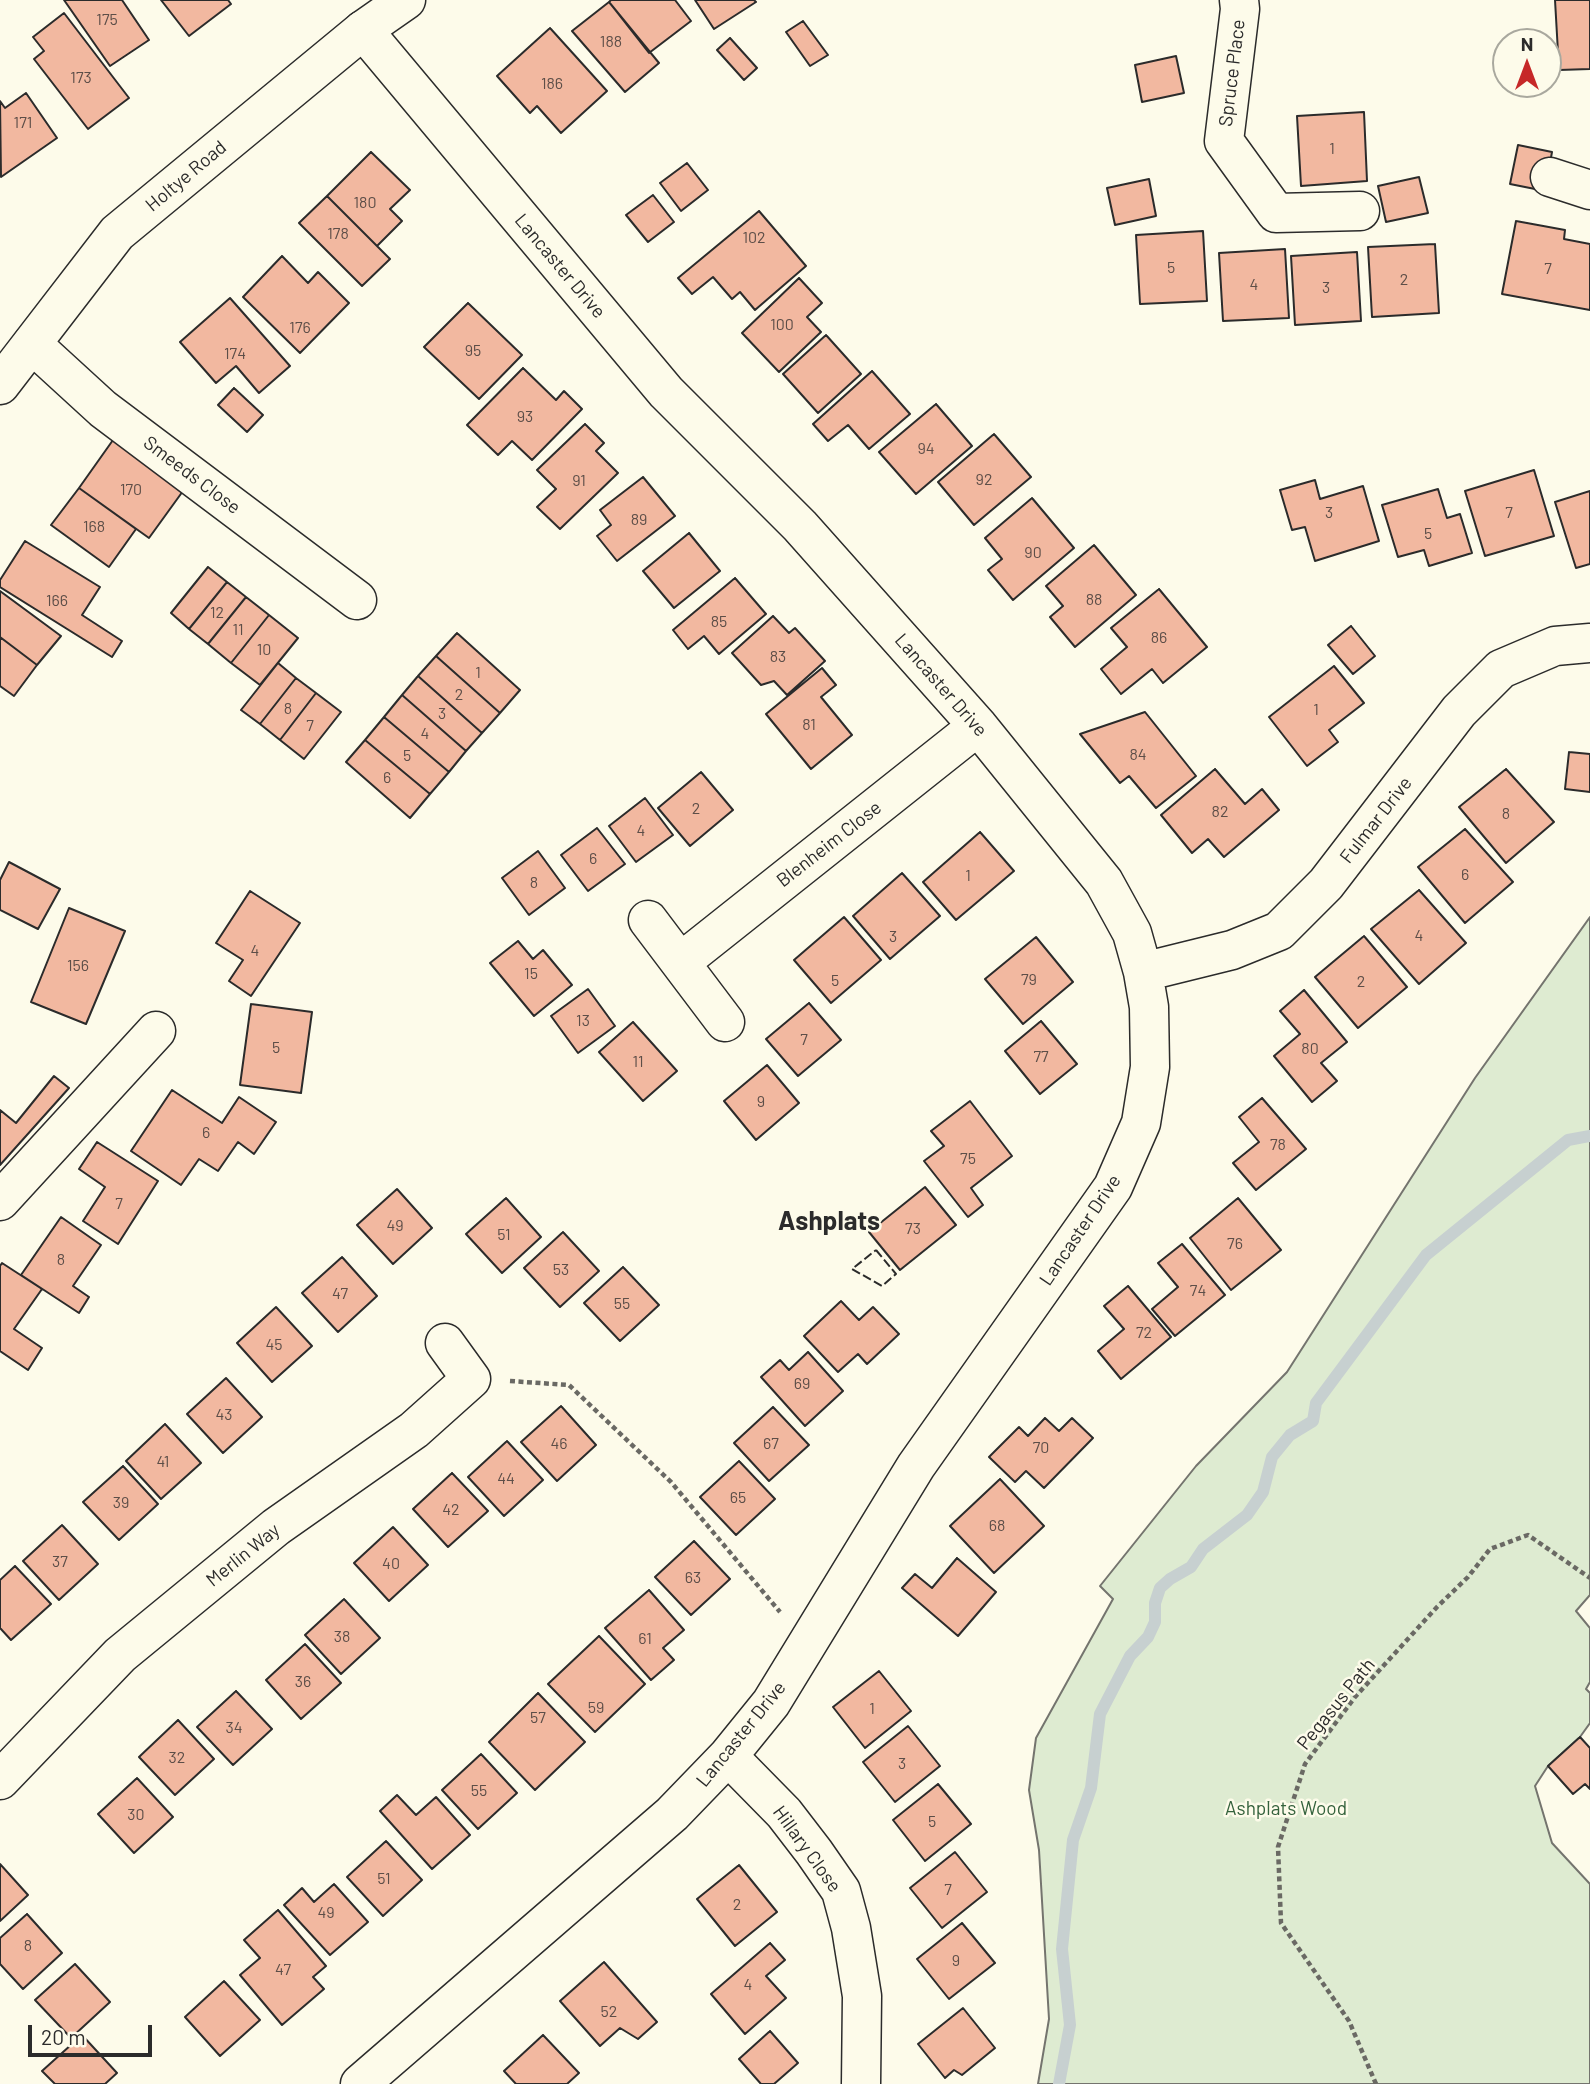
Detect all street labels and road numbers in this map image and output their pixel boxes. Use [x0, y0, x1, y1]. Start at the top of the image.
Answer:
street label: Spruce Place [1214, 18, 1250, 128]
street label: Holtye Road [141, 136, 231, 216]
street label: Lancaster Drive [510, 209, 610, 323]
street label: Smeeds Close [139, 431, 245, 519]
street label: Lancaster Drive [890, 629, 992, 741]
street label: Fulmar Drive [1335, 772, 1417, 868]
street label: Blenheim Close [772, 796, 886, 892]
street label: Lancaster Drive [1034, 1170, 1126, 1290]
street label: Merlin Way [202, 1518, 284, 1592]
street label: Pegasus Path [1292, 1654, 1380, 1754]
street label: Lancaster Drive [692, 1677, 790, 1791]
street label: Hillary Close [768, 1801, 846, 1897]

